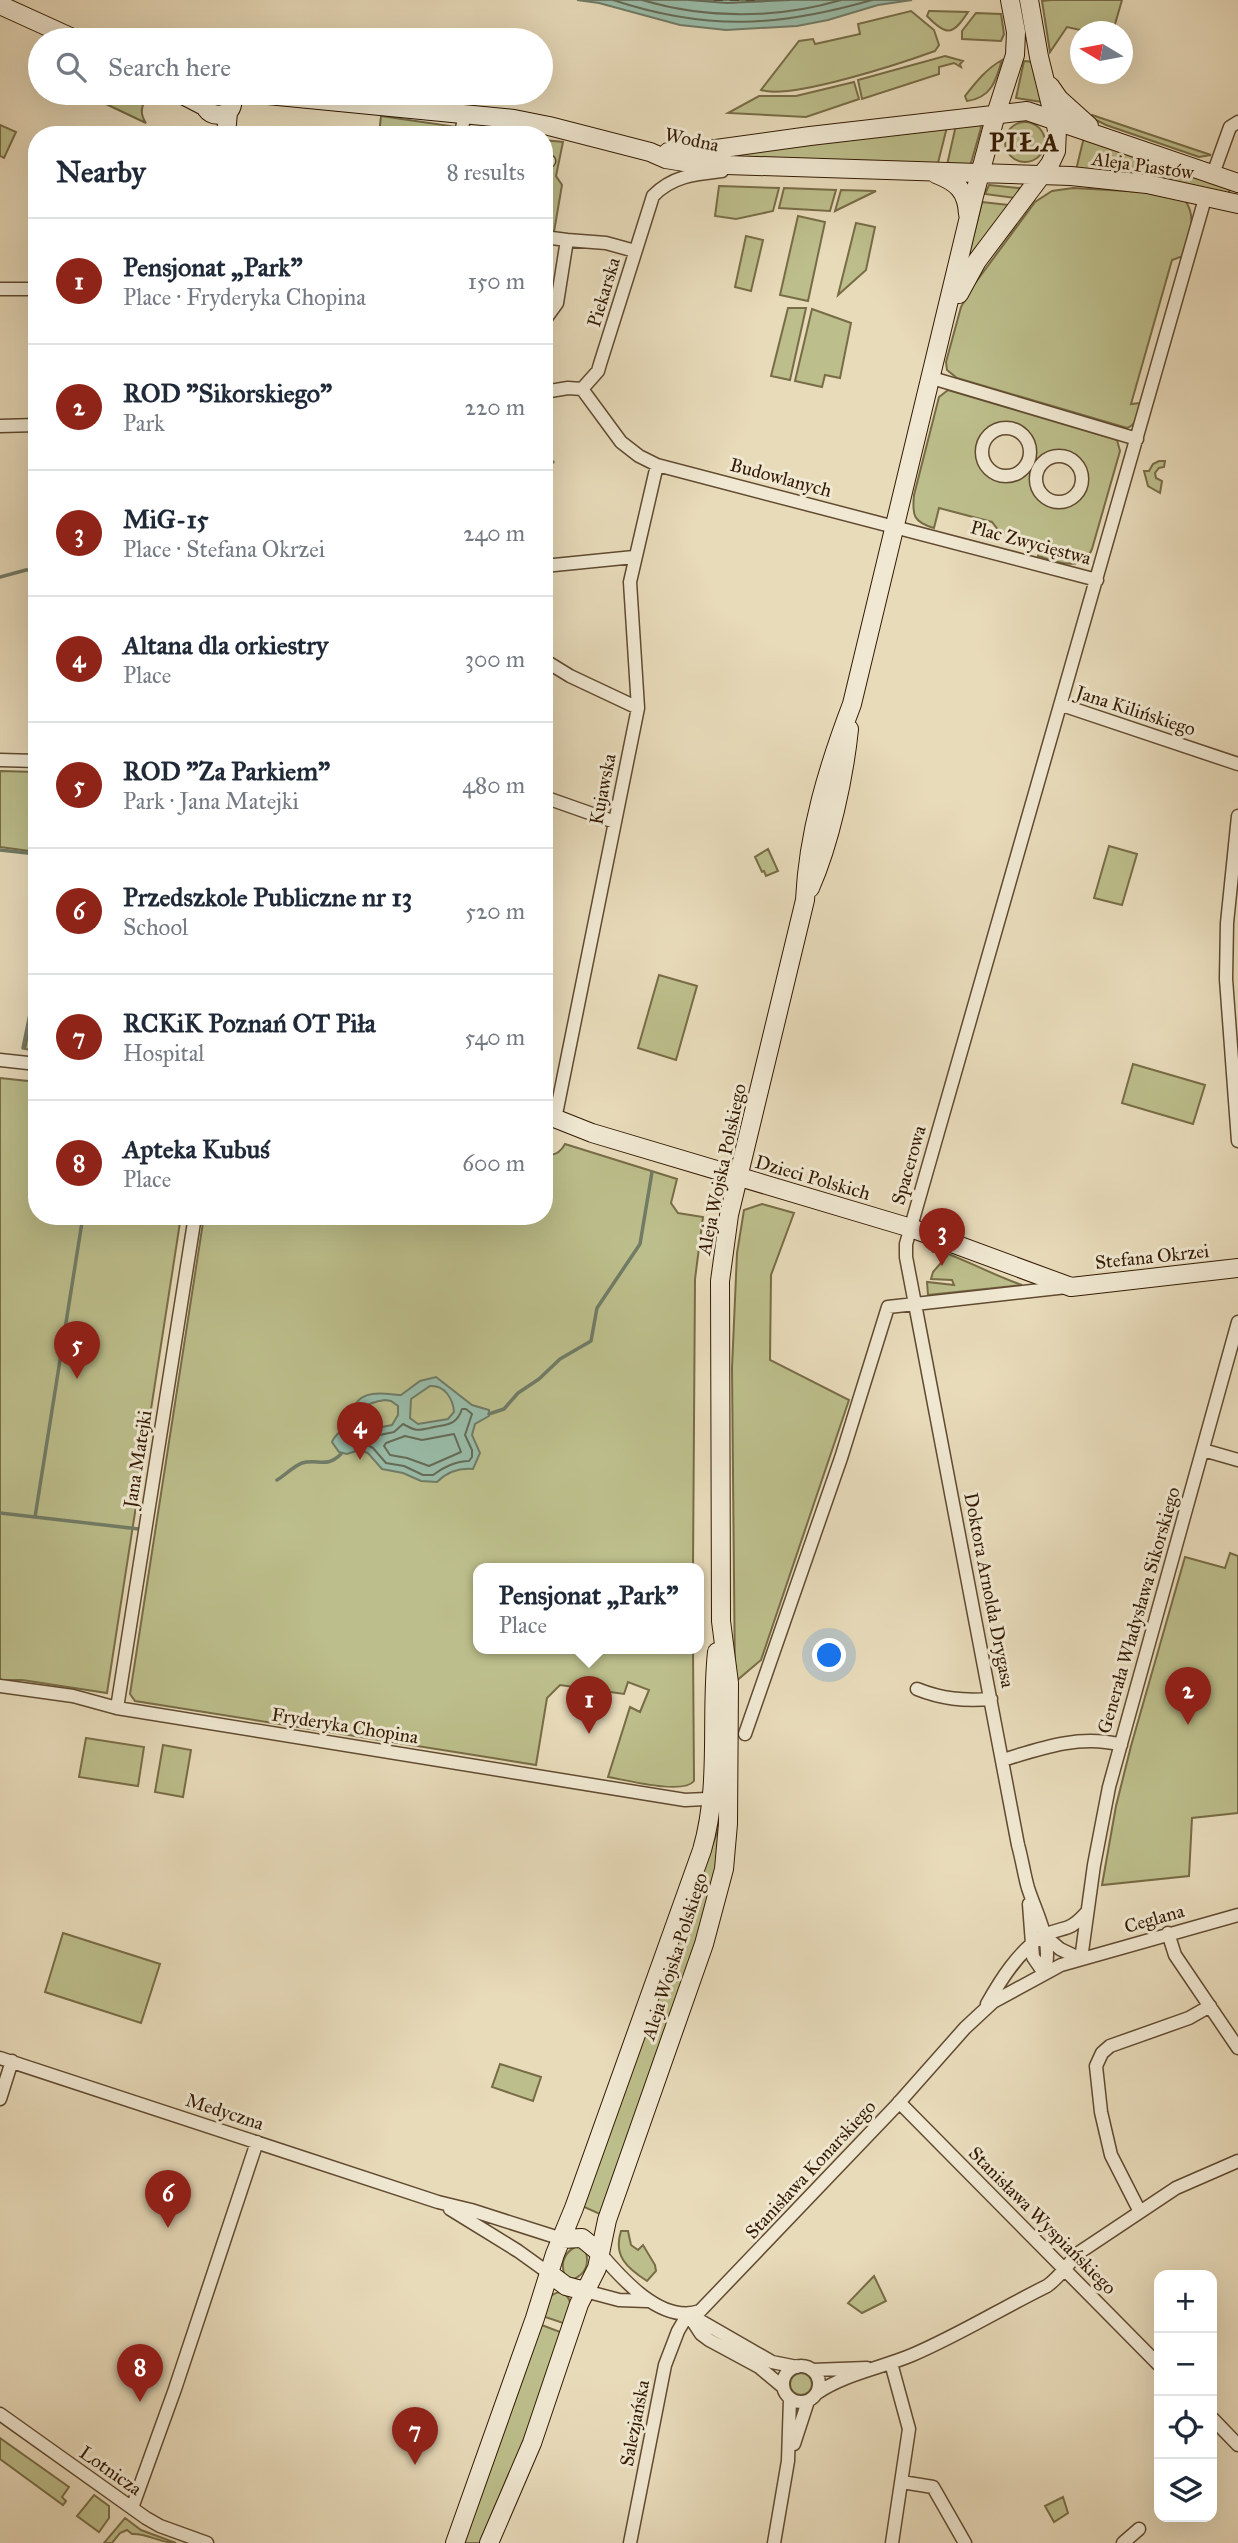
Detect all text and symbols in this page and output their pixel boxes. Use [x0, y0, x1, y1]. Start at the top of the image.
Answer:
north arrow [1070, 21, 1133, 84]
search box [28, 28, 553, 105]
icon: search [52, 48, 90, 86]
text: Search here [108, 51, 231, 83]
street label: Wodna [663, 123, 722, 157]
district label: PIŁA [989, 126, 1061, 158]
street label: Aleja Piastów [1090, 147, 1196, 184]
text: Nearby [56, 154, 146, 190]
text: 8 results [446, 158, 525, 186]
text: Pensjonat „Park” [123, 251, 303, 283]
street label: Piekarska [582, 254, 625, 330]
text: 1 [74, 267, 84, 295]
text: 150 m [468, 267, 525, 295]
text: Place · Fryderyka Chopina [123, 283, 366, 311]
text: ROD "Sikorskiego" [123, 377, 332, 409]
text: 2 [73, 393, 85, 421]
text: 220 m [465, 393, 525, 421]
text: Park [123, 409, 165, 437]
street label: Budowlanych [727, 453, 835, 502]
text: MiG-15 [123, 503, 209, 535]
street label: Plac Zwycięstwa [968, 515, 1095, 570]
text: 3 [74, 519, 84, 547]
text: 240 m [463, 519, 525, 547]
text: Place · Stefana Okrzei [123, 535, 325, 563]
text: Altana dla orkiestry [123, 629, 328, 661]
text: 4 [73, 645, 85, 673]
text: 300 m [465, 645, 525, 673]
text: Place [123, 661, 171, 689]
street label: Jana Kilińskiego [1071, 680, 1199, 742]
street label: Kujawska [584, 751, 621, 827]
text: ROD "Za Parkiem" [123, 755, 330, 787]
text: 5 [74, 771, 84, 799]
text: 480 m [462, 771, 525, 799]
text: Park · Jana Matejki [123, 787, 299, 815]
text: Przedszkole Publiczne nr 13 [123, 881, 412, 913]
text: 6 [73, 897, 85, 925]
text: 520 m [465, 897, 525, 925]
text: School [123, 913, 188, 941]
text: RCKiK Poznań OT Piła [123, 1007, 376, 1039]
text: 7 [73, 1023, 85, 1051]
text: 540 m [464, 1023, 525, 1051]
text: Hospital [123, 1039, 205, 1067]
street label: Aleja Wojska Polskiego [692, 1081, 752, 1258]
street label: Spacerowa [886, 1122, 931, 1207]
text: Apteka Kubuś [123, 1133, 270, 1165]
text: 8 [73, 1149, 85, 1177]
text: 600 m [462, 1149, 525, 1177]
street label: Dzieci Polskich [753, 1150, 874, 1205]
text: Place [123, 1165, 171, 1193]
pin: 3 [919, 1208, 965, 1266]
street label: Stefana Okrzei [1094, 1239, 1210, 1274]
pin: 5 [54, 1321, 100, 1379]
pin: 4 [337, 1402, 383, 1460]
street label: Jana Matejki [118, 1409, 158, 1512]
street label: Generała Władysława Sikorskiego [1092, 1484, 1186, 1736]
street label: Doktora Arnolda Drygasa [958, 1491, 1020, 1691]
popup [473, 1563, 704, 1654]
text: Pensjonat „Park” [499, 1579, 678, 1611]
text: Place [499, 1611, 547, 1639]
your location [812, 1638, 846, 1672]
pin: 2 [1165, 1667, 1211, 1725]
pin: 1 [566, 1676, 612, 1734]
street label: Fryderyka Chopina [270, 1703, 421, 1749]
street label: Aleja Wojska Polskiego [636, 1869, 713, 2044]
street label: Ceglana [1122, 1899, 1188, 1939]
street label: Medyczna [183, 2088, 268, 2135]
street label: Stanisława Konarskiego [740, 2095, 882, 2244]
street label: Stanisława Wyspiańskiego [963, 2142, 1122, 2300]
pin: 6 [145, 2170, 191, 2228]
map controls [1154, 2270, 1217, 2522]
button: + [1154, 2270, 1217, 2333]
button: − [1154, 2333, 1217, 2396]
pin: 8 [117, 2344, 163, 2402]
street label: Salezjańska [615, 2377, 654, 2468]
button: locate [1154, 2396, 1217, 2459]
pin: 7 [392, 2407, 438, 2465]
street label: Lotnicza [75, 2441, 147, 2501]
button: layers [1154, 2459, 1217, 2522]

